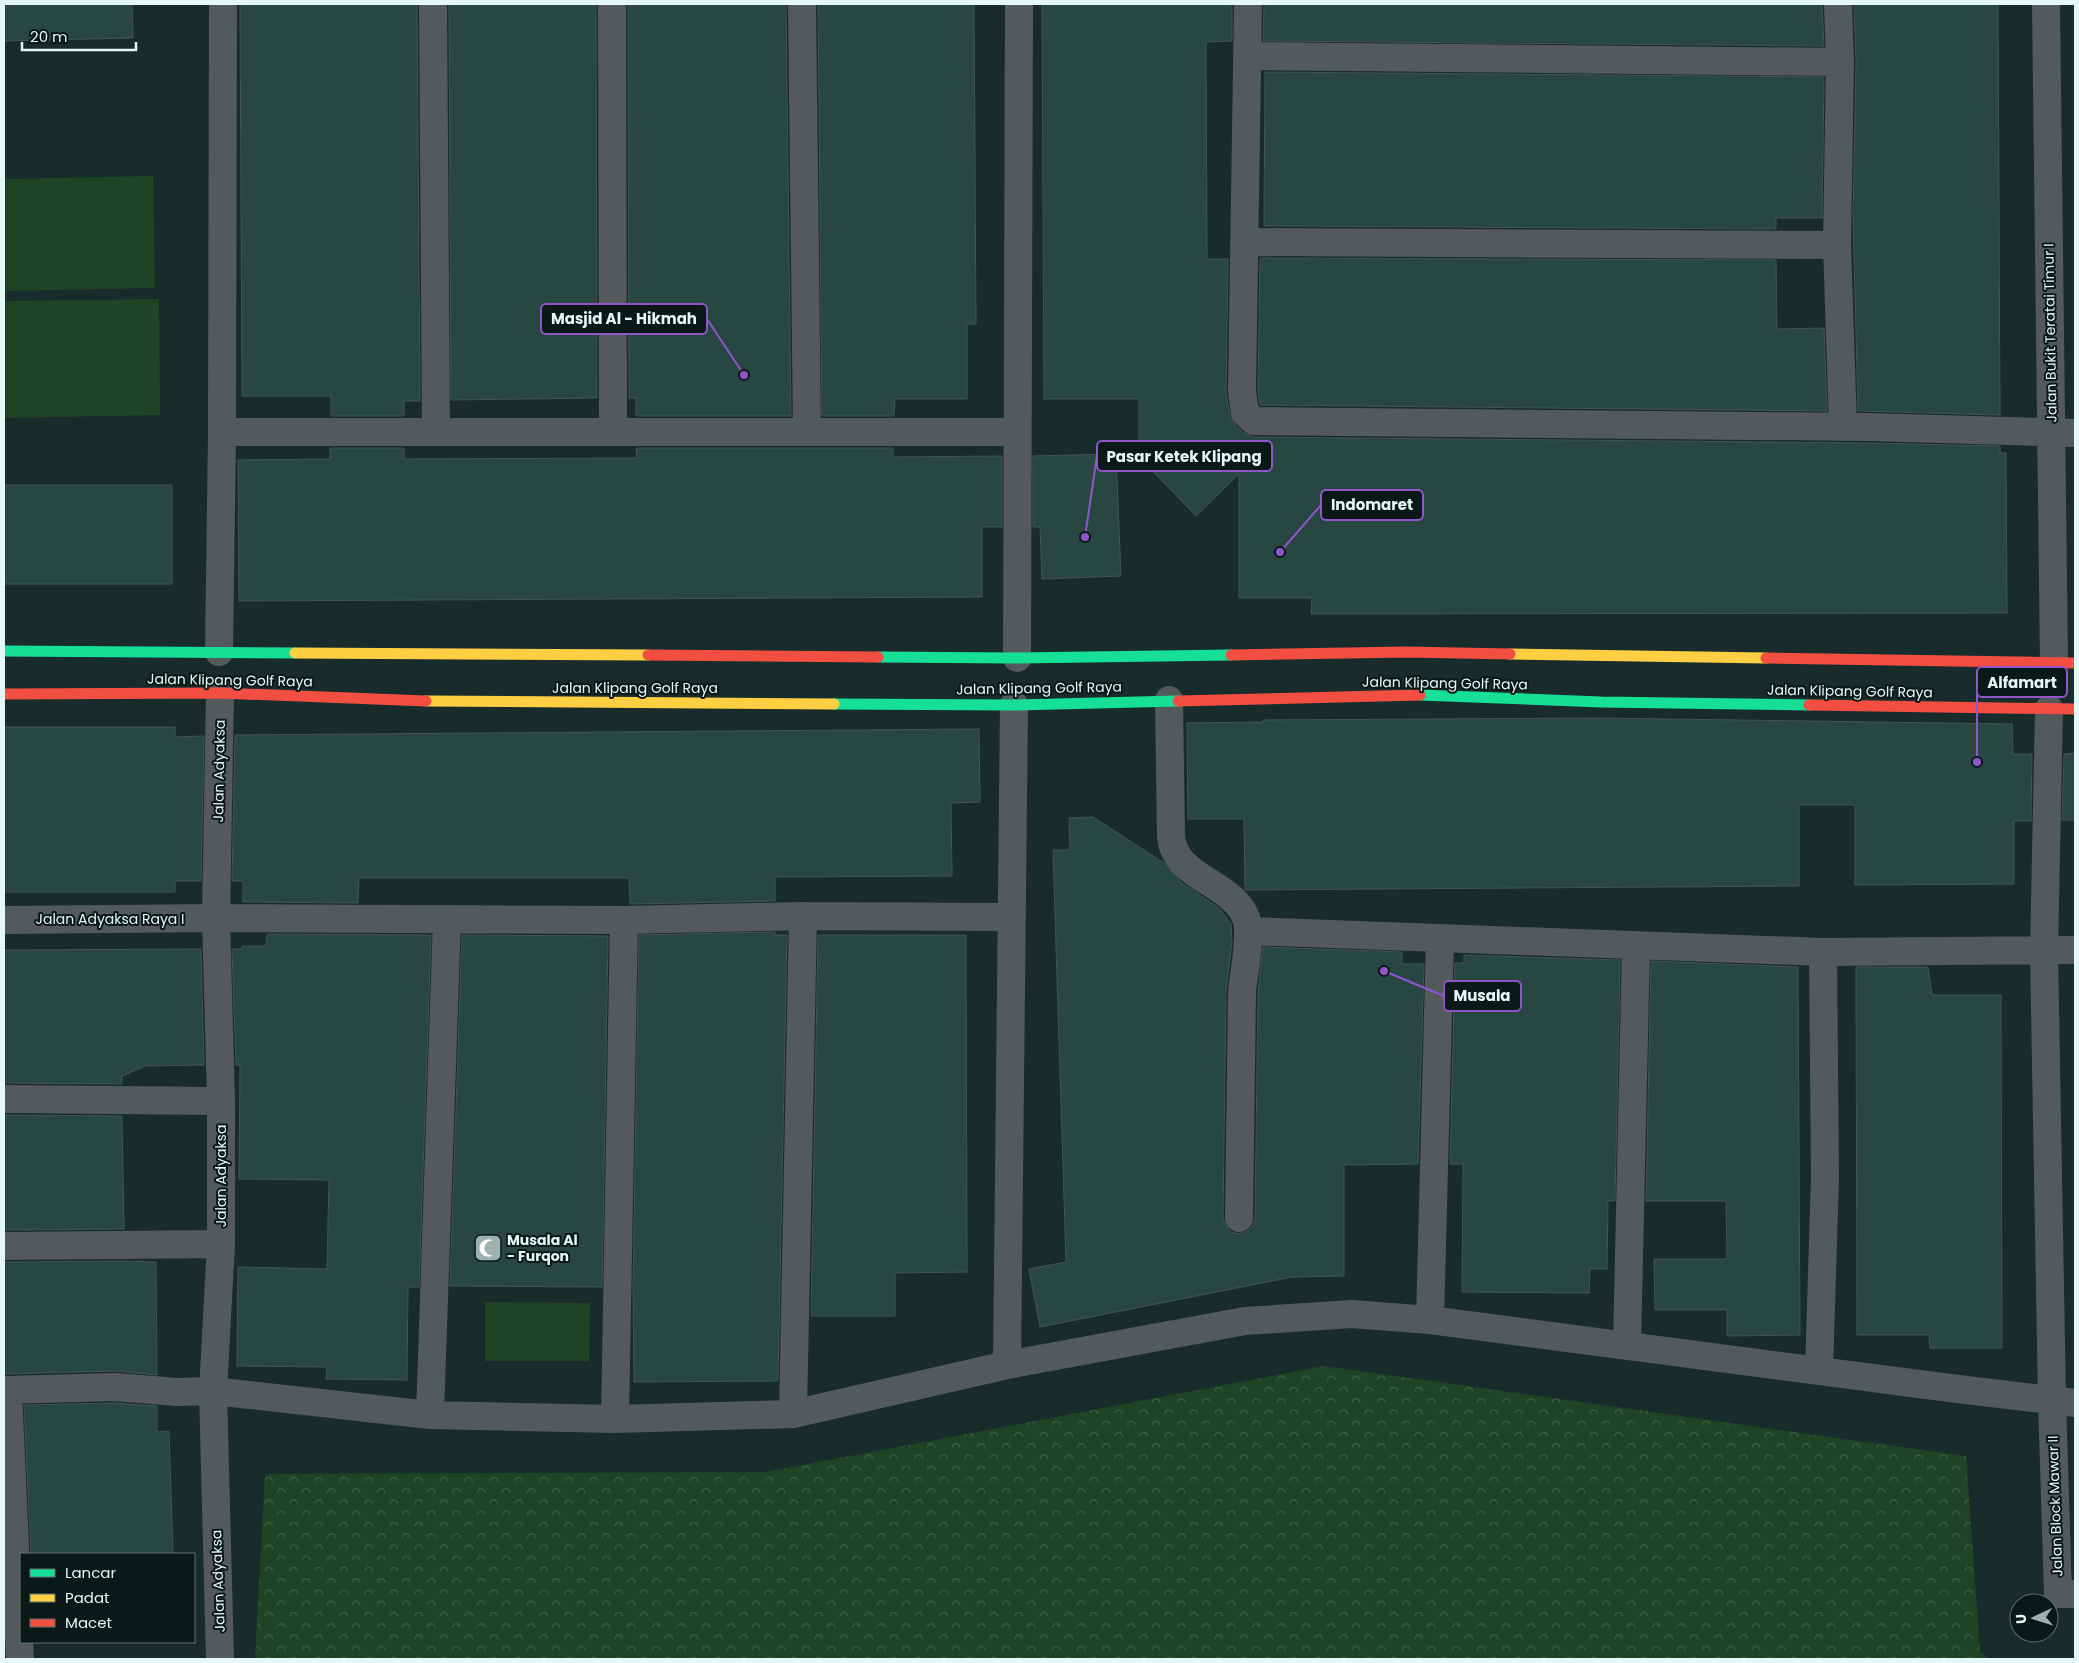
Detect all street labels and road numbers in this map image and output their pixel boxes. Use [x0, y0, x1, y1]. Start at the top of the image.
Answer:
street label: Jalan Bukit Teratai Timur I [2038, 243, 2062, 423]
street label: Jalan Klipang Golf Raya [147, 669, 313, 691]
street label: Jalan Klipang Golf Raya [1362, 672, 1528, 694]
street label: Jalan Klipang Golf Raya [956, 677, 1122, 699]
street label: Jalan Klipang Golf Raya [552, 678, 718, 698]
street label: Jalan Klipang Golf Raya [1767, 680, 1933, 702]
street label: Jalan Adyaksa [208, 719, 230, 823]
street label: Jalan Adyaksa Raya I [36, 909, 184, 929]
street label: Jalan Adyaksa [211, 1125, 231, 1227]
street label: Jalan Block Mawar II [2043, 1435, 2067, 1577]
street label: Jalan Adyaksa [206, 1529, 230, 1633]

